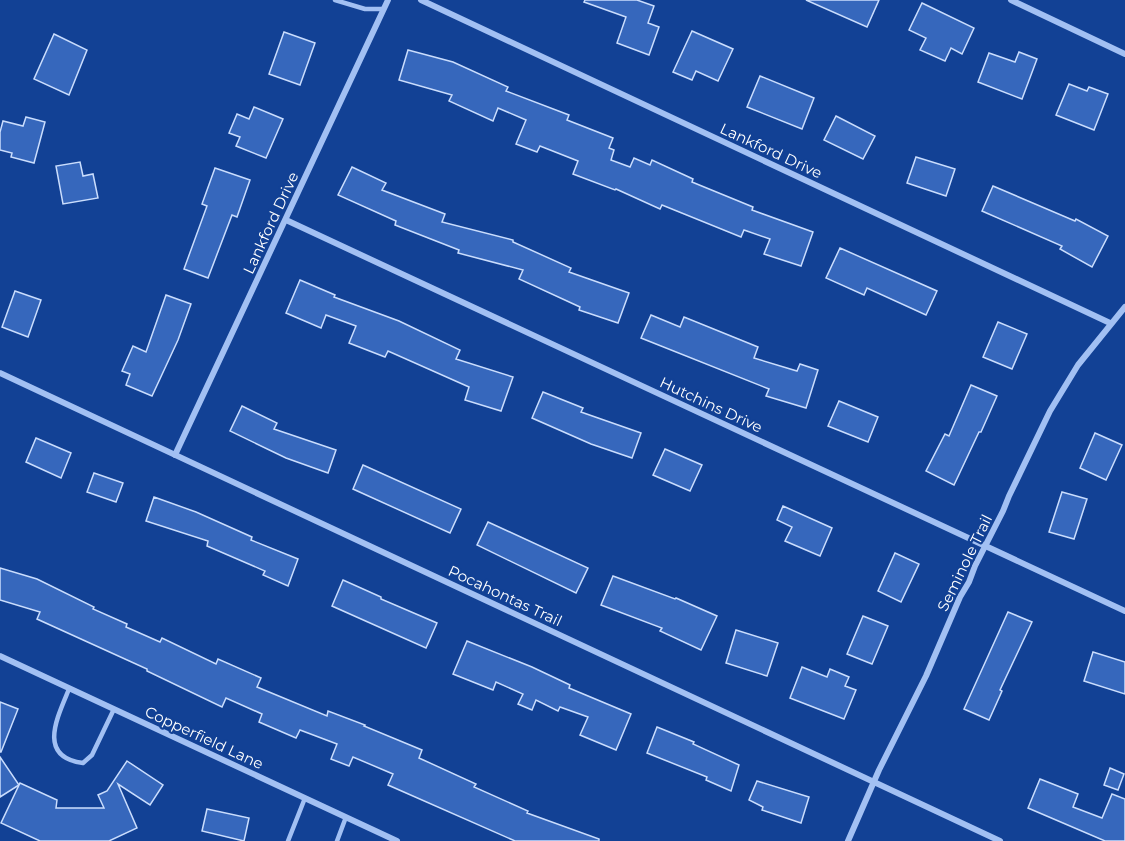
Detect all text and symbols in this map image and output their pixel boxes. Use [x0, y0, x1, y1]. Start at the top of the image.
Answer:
street label: Lankford Drive [717, 119, 825, 182]
street label: Lankford Drive [239, 169, 302, 277]
street label: Hutchins Drive [657, 372, 766, 437]
street label: Seminole Trail [933, 511, 996, 614]
street label: Pocahontas Trail [445, 561, 565, 630]
street label: Copperfield Lane [142, 702, 266, 773]

